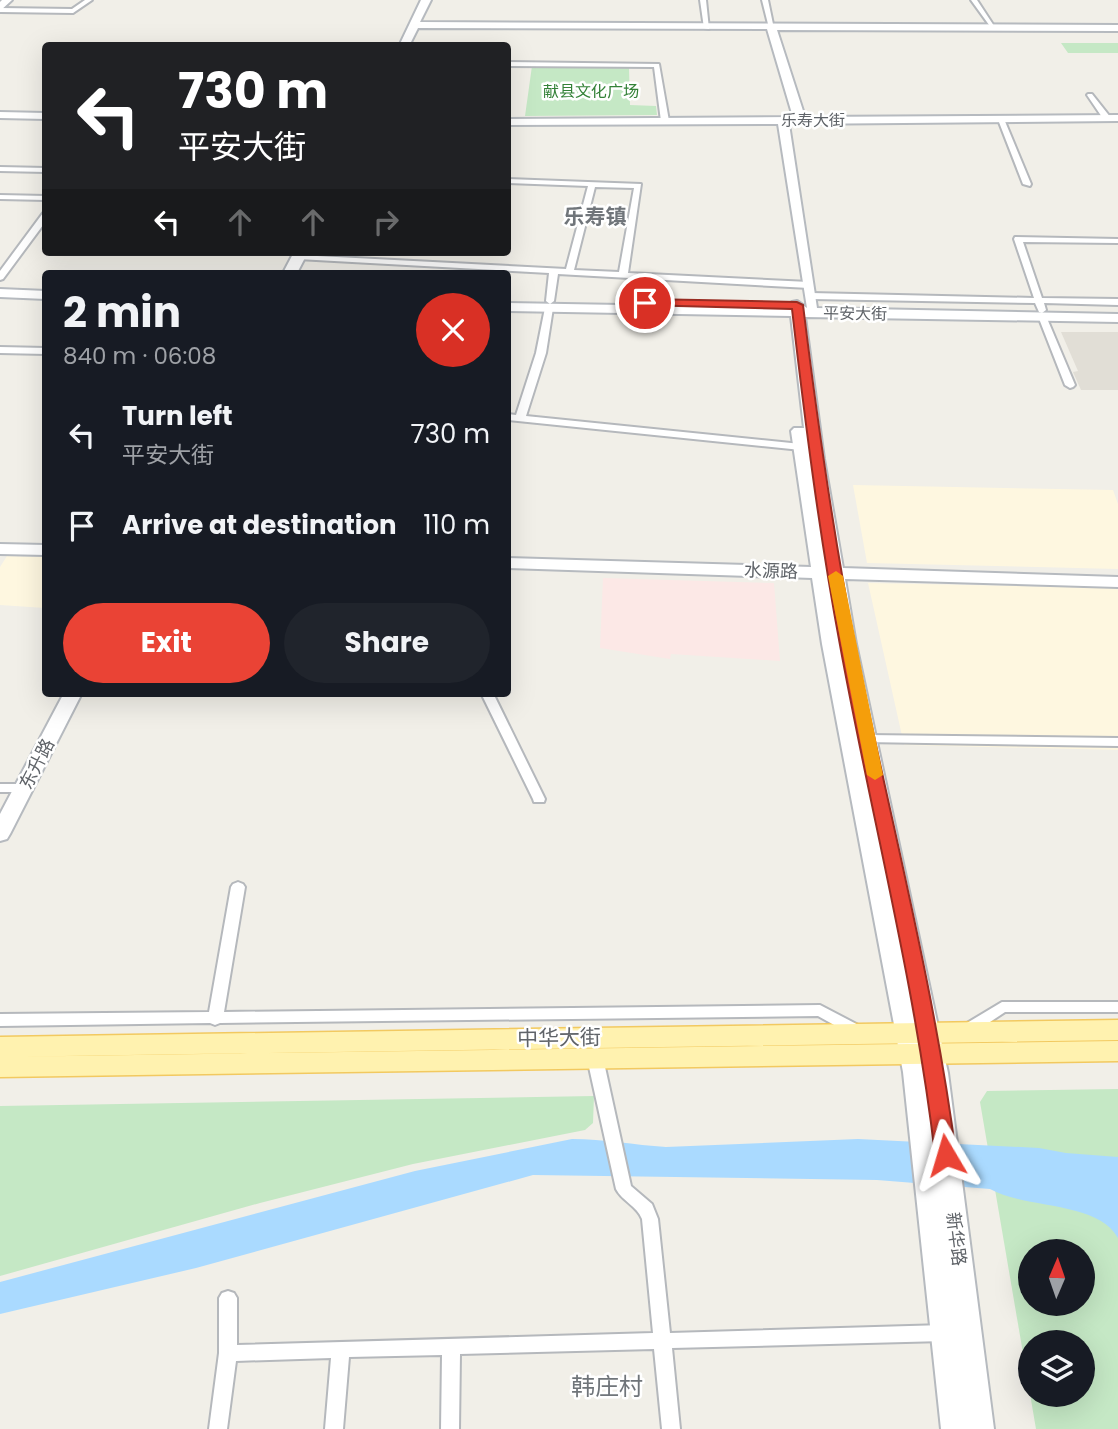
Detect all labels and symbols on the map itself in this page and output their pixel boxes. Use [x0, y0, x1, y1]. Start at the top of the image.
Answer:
park label: 献县文化广场 [543, 80, 639, 103]
street label: 乐寿大街 [781, 109, 845, 132]
district label: 乐寿镇 [564, 202, 627, 231]
pin [615, 273, 675, 333]
street label: 平安大街 [823, 301, 887, 326]
street label: 水源路 [744, 557, 798, 584]
street label: 东升路 [13, 734, 60, 794]
street label: 中华大街 [517, 1022, 601, 1053]
position arrow [909, 1118, 983, 1192]
street label: 新华路 [941, 1211, 972, 1267]
north arrow [1018, 1239, 1096, 1316]
district label: 韩庄村 [571, 1370, 643, 1403]

